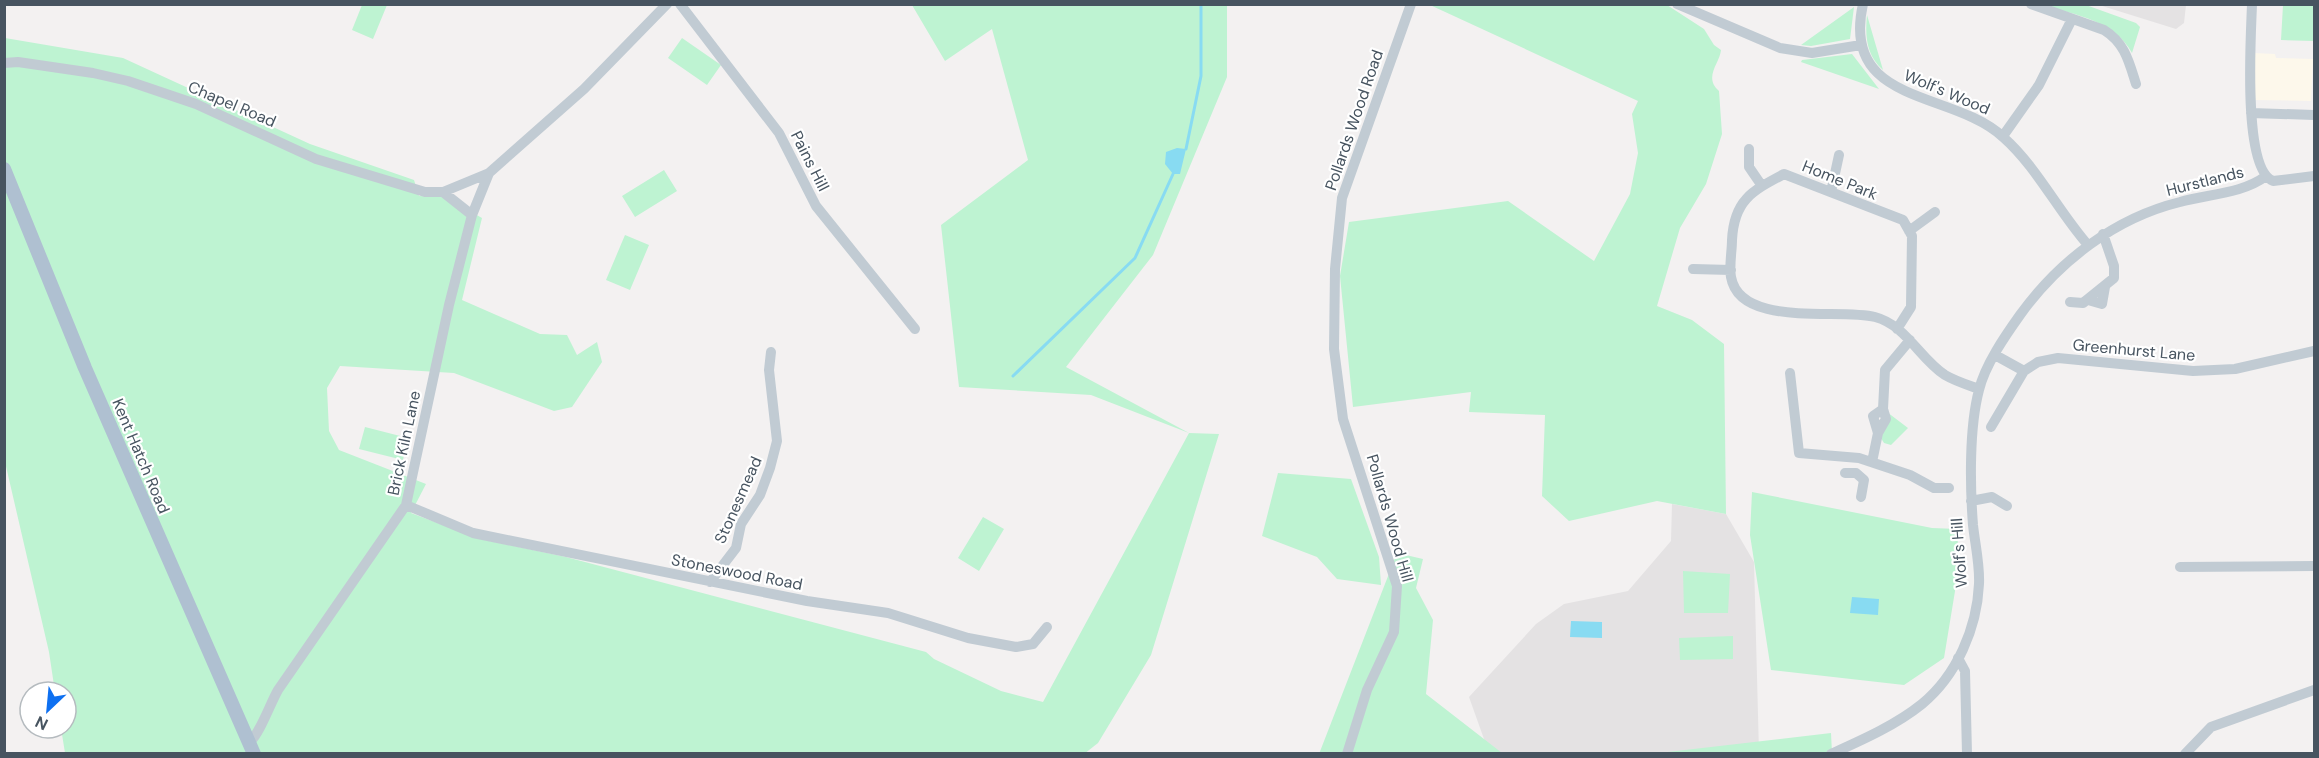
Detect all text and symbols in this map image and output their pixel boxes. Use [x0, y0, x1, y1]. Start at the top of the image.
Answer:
street label: Pollards Wood Road [1320, 47, 1388, 193]
street label: Wolf's Wood [1901, 64, 1993, 120]
street label: Chapel Road [185, 76, 279, 132]
street label: Pains Hill [786, 127, 834, 195]
street label: Home Park [1799, 155, 1881, 205]
street label: Hurstlands [2164, 161, 2246, 201]
street label: Greenhurst Lane [2072, 334, 2196, 366]
street label: Brick Kiln Lane [383, 389, 425, 497]
street label: Kent Hatch Road [107, 395, 175, 517]
street label: Pollards Wood Hill [1362, 452, 1418, 584]
street label: Stonesmead [709, 453, 767, 547]
street label: Wolf's Hill [1946, 517, 1972, 589]
street label: Stoneswood Road [670, 549, 804, 595]
north arrow [18, 680, 78, 740]
text: N [32, 711, 51, 735]

